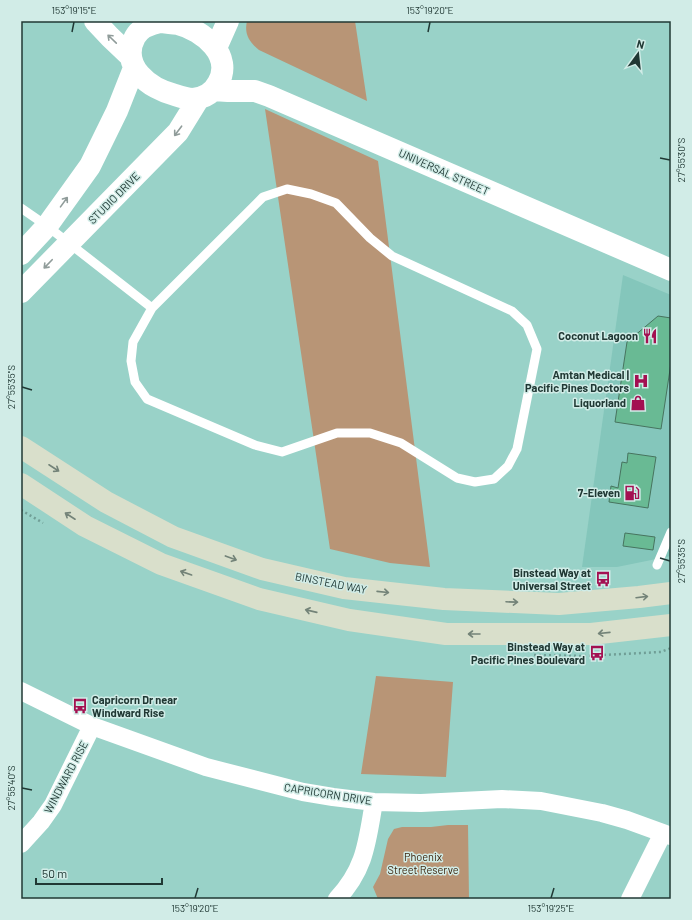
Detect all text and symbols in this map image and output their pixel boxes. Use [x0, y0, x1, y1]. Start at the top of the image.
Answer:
text: 153°19'15"E [52, 4, 96, 16]
text: 153°19'20"E [406, 4, 454, 16]
one-way arrow [107, 34, 117, 44]
north arrow [618, 34, 658, 74]
text: N [635, 37, 646, 51]
one-way arrow [174, 125, 182, 136]
text: 27°55'30"S [675, 137, 687, 182]
street label: UNIVERSAL STREET [397, 146, 491, 197]
street label: STUDIO DRIVE [85, 169, 142, 226]
one-way arrow [60, 197, 68, 208]
one-way arrow [44, 259, 53, 269]
restaurant icon: Coconut Lagoon [641, 327, 659, 345]
place label: Coconut Lagoon [558, 329, 638, 342]
text: 27°55'35"S [5, 365, 17, 409]
place label: Amtan Medical | Pacific Pines Doctors [525, 368, 629, 394]
hospital icon: Amtan Medical | Pacific Pines Doctors [632, 372, 650, 390]
shop icon: Liquorland [629, 394, 647, 412]
place label: Liquorland [574, 396, 626, 409]
one-way arrow [48, 464, 59, 472]
fuel station icon: 7-Eleven [623, 484, 641, 502]
place label: 7-Eleven [578, 486, 620, 499]
one-way arrow [65, 512, 76, 520]
text: 27°55'35"S [675, 539, 687, 583]
one-way arrow [225, 554, 237, 562]
place label: Binstead Way at Universal Street [513, 566, 591, 592]
one-way arrow [181, 569, 193, 577]
street label: BINSTEAD WAY [294, 569, 368, 596]
bus stop icon: Binstead Way at Universal Street [594, 570, 612, 588]
one-way arrow [376, 589, 389, 596]
one-way arrow [635, 593, 648, 601]
one-way arrow [505, 598, 518, 606]
one-way arrow [304, 607, 317, 614]
one-way arrow [598, 629, 611, 636]
one-way arrow [468, 630, 481, 638]
place label: Binstead Way at Pacific Pines Boulevard [471, 640, 585, 666]
bus stop icon: Binstead Way at Pacific Pines Boulevard [588, 644, 606, 662]
place label: Capricorn Dr near Windward Rise [92, 693, 178, 719]
bus stop icon: Capricorn Dr near Windward Rise [71, 697, 89, 715]
street label: WINDWARD RISE [41, 738, 90, 815]
text: 27°55'40"S [5, 765, 17, 811]
street label: CAPRICORN DRIVE [283, 780, 373, 807]
park label: Phoenix Street Reserve [387, 850, 459, 876]
scale bar [36, 860, 162, 886]
text: 50 m [42, 866, 67, 880]
text: 153°19'20"E [171, 902, 219, 914]
text: 153°19'25"E [528, 902, 574, 914]

